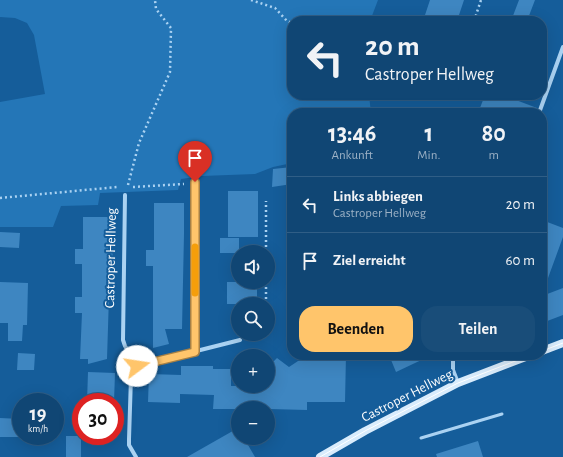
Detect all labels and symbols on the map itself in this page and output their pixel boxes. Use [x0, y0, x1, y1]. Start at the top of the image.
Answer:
pin [178, 141, 212, 182]
street label: Castroper Hellweg [103, 208, 119, 308]
position arrow [116, 345, 158, 387]
street label: Castroper Hellweg [359, 367, 455, 425]
speed limit sign: 30 [72, 393, 124, 445]

